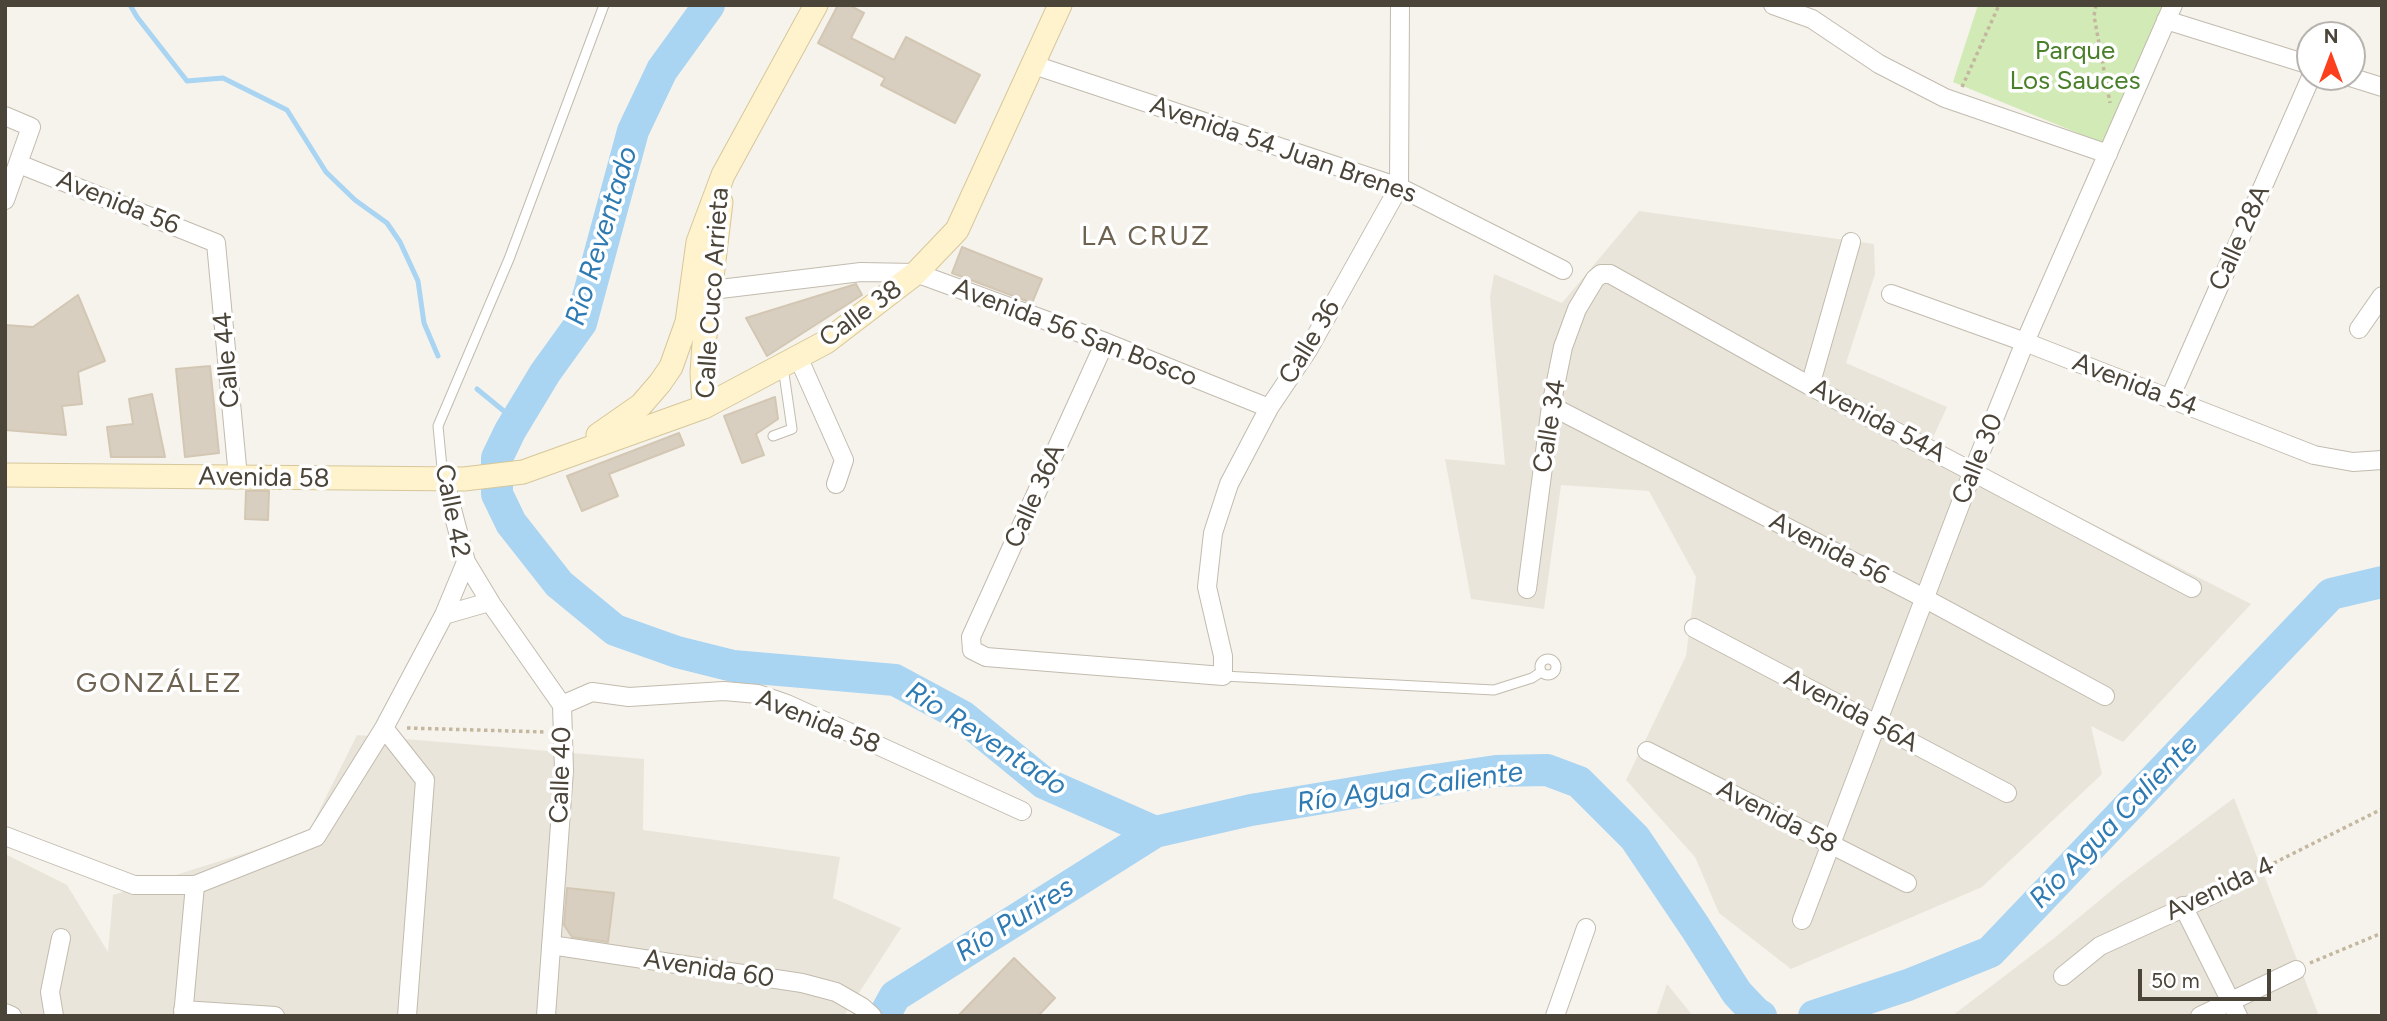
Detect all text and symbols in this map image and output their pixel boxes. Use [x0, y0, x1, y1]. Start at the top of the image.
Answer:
north arrow [2296, 21, 2366, 91]
text: N [2324, 25, 2338, 48]
park label: Parque Los Sauces [2009, 35, 2141, 96]
street label: Avenida 54 Juan Brenes [1146, 90, 1420, 210]
water label: Rio Reventado [559, 143, 645, 329]
street label: Avenida 56 [52, 164, 184, 242]
street label: Calle 28A [2203, 180, 2277, 296]
street label: Calle Cuco Arrieta [690, 187, 736, 399]
district label: LA CRUZ [1082, 220, 1210, 254]
street label: Avenida 56 San Bosco [949, 272, 1201, 394]
street label: Calle 38 [814, 274, 908, 354]
street label: Calle 36 [1273, 294, 1347, 390]
street label: Calle 44 [207, 311, 247, 409]
street label: Avenida 54 [2068, 347, 2202, 423]
street label: Avenida 54A [1805, 372, 1951, 470]
street label: Calle 34 [1527, 377, 1573, 475]
street label: Calle 30 [1946, 409, 2010, 509]
street label: Calle 36A [998, 439, 1072, 553]
street label: Avenida 58 [198, 461, 330, 495]
street label: Calle 42 [428, 462, 476, 560]
street label: Avenida 56 [1764, 506, 1894, 592]
street label: Avenida 56A [1779, 663, 1923, 759]
district label: GONZÁLEZ [77, 667, 241, 701]
water label: Rio Reventado [899, 674, 1073, 804]
street label: Avenida 58 [751, 683, 885, 761]
street label: Calle 40 [544, 726, 578, 824]
water label: Río Agua Caliente [2023, 728, 2205, 916]
water label: Río Agua Caliente [1295, 756, 1525, 820]
street label: Avenida 58 [1712, 773, 1842, 861]
street label: Avenida 4 [2161, 850, 2279, 928]
water label: Río Purires [950, 871, 1080, 969]
street label: Avenida 60 [642, 943, 776, 995]
scale bar [2142, 954, 2275, 998]
text: 50 m [2151, 968, 2200, 993]

